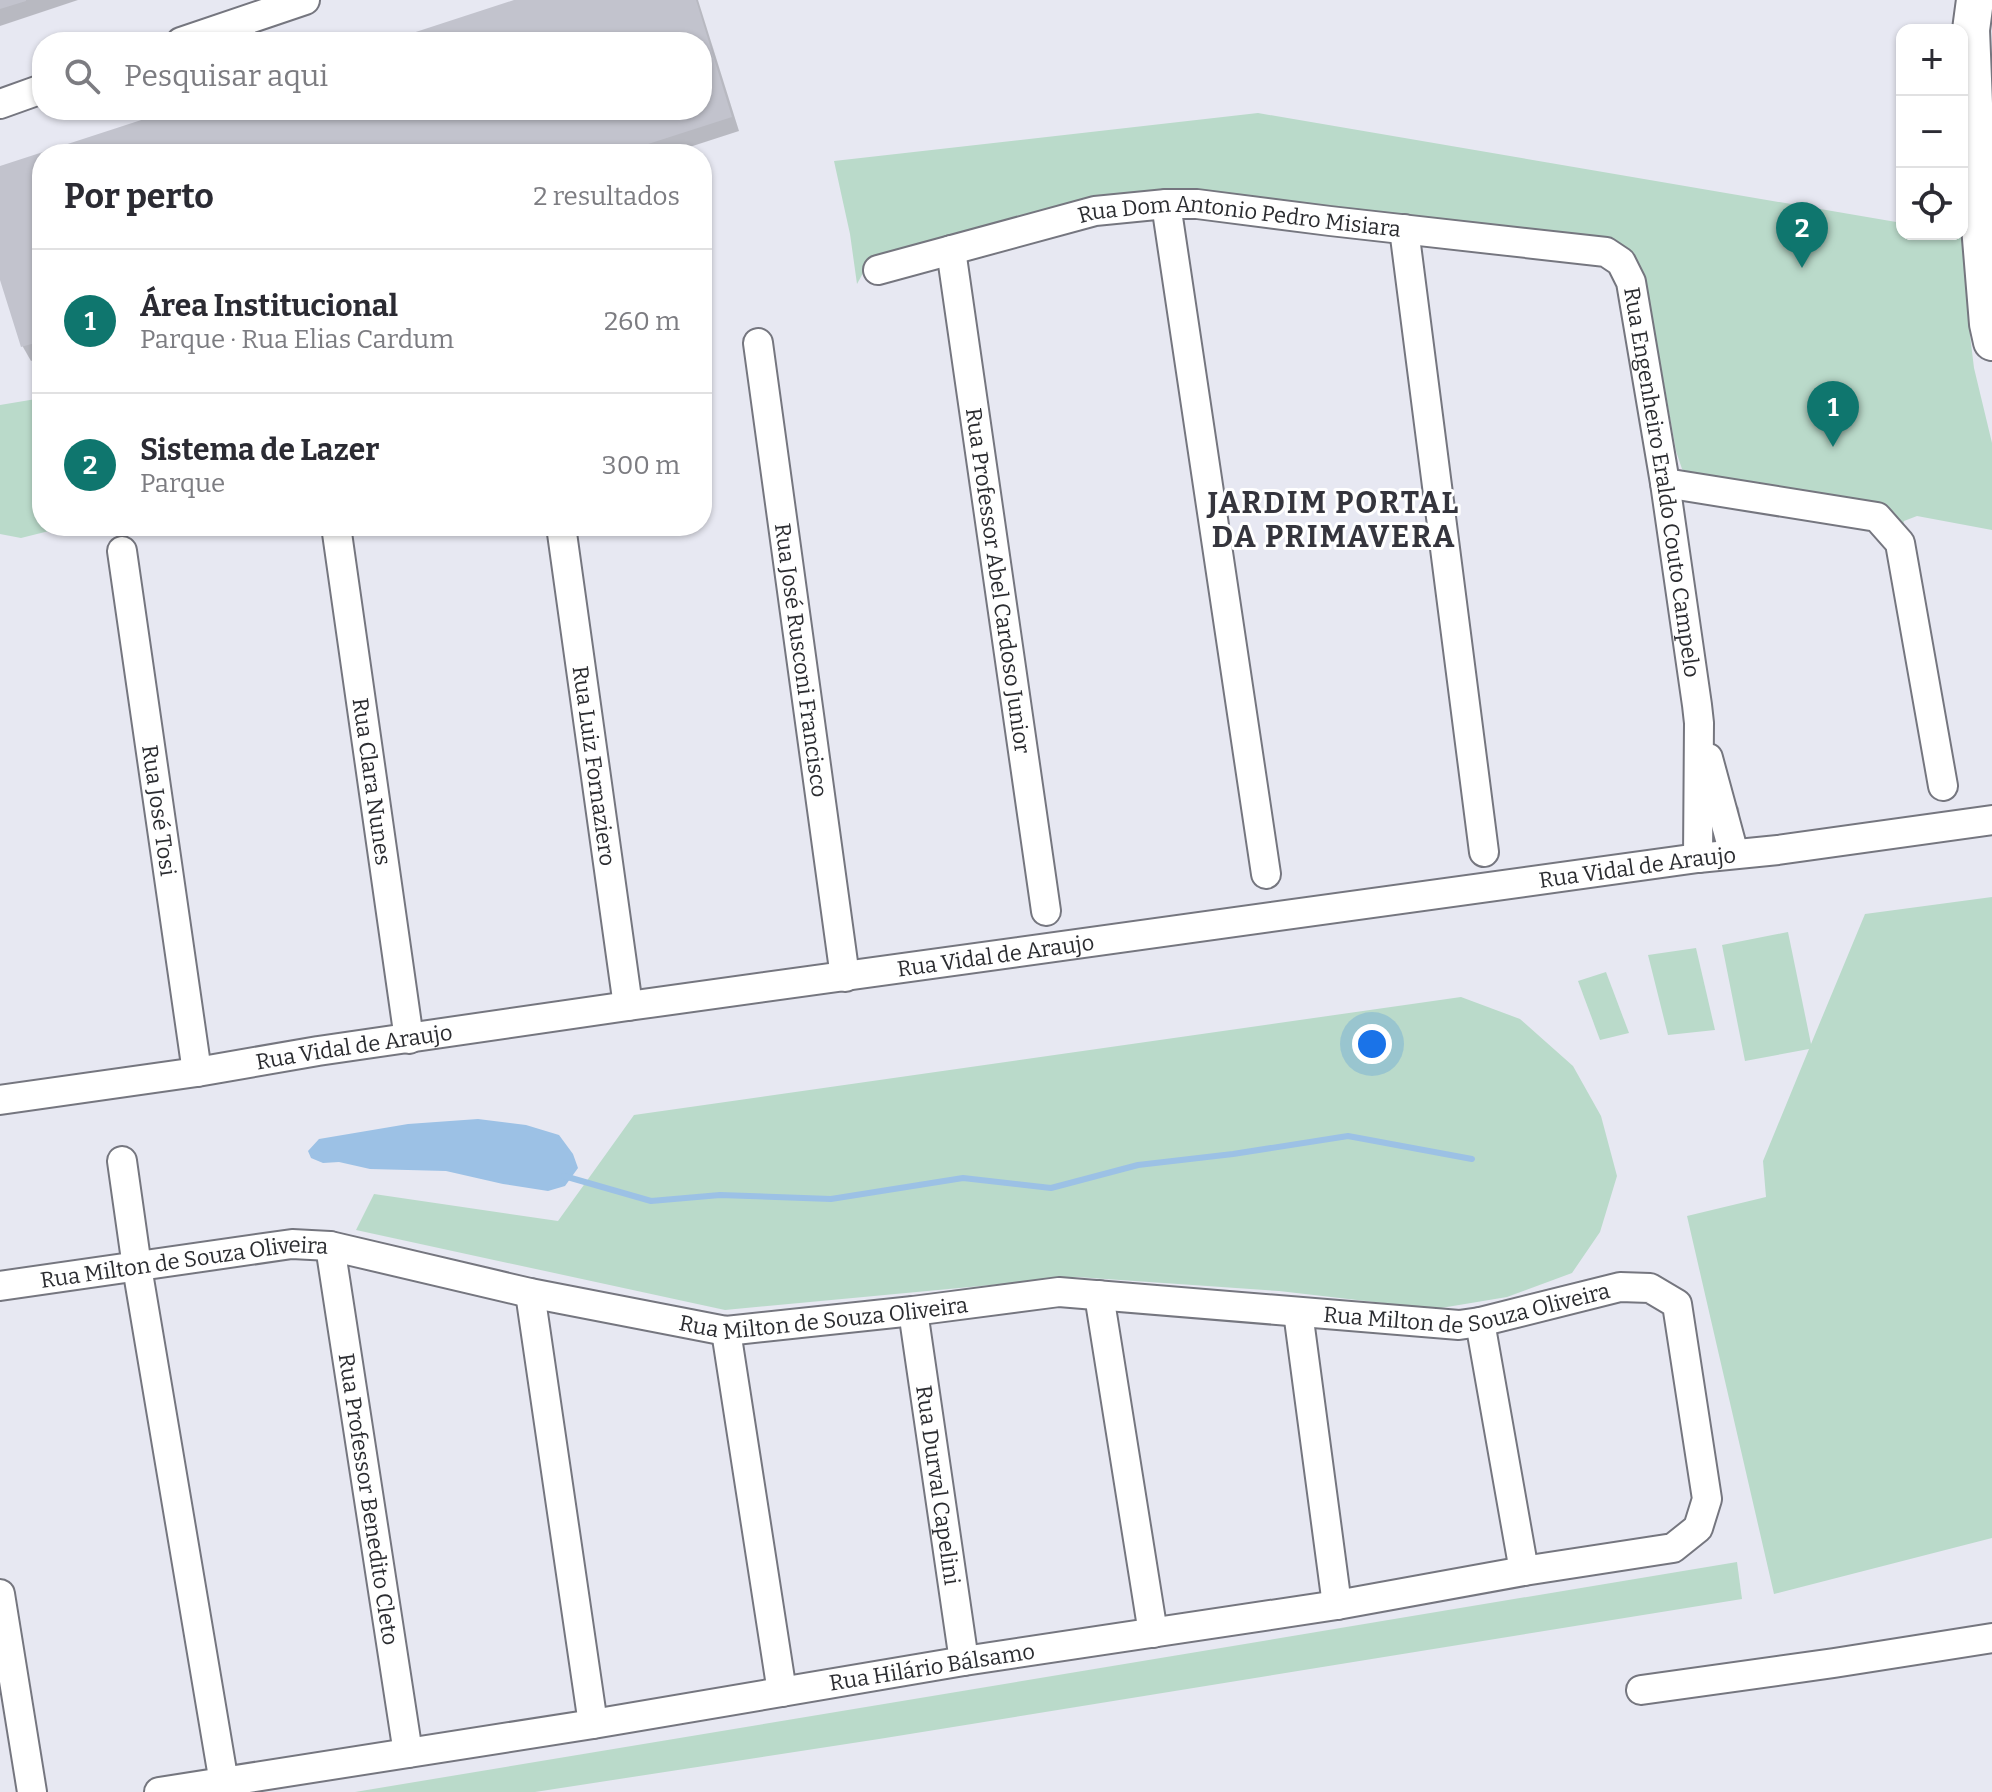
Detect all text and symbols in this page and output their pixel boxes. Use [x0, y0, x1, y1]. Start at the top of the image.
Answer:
map controls [1896, 24, 1968, 240]
button: + [1896, 24, 1968, 96]
search box [32, 32, 712, 120]
icon: search [60, 54, 104, 98]
text: Pesquisar aqui [124, 58, 328, 94]
button: − [1896, 96, 1968, 168]
button: locate [1896, 168, 1968, 240]
text: Por perto [64, 176, 214, 217]
text: 2 resultados [533, 181, 680, 212]
street label: Rua Dom Antonio Pedro Misiara [1075, 190, 1402, 242]
pin: 2 [1776, 202, 1828, 268]
street label: Rua Engenheiro Eraldo Couto Campelo [1619, 285, 1706, 679]
text: Área Institucional [140, 288, 398, 324]
text: 1 [84, 306, 96, 337]
text: 260 m [604, 306, 680, 337]
text: Parque · Rua Elias Cardum [140, 324, 454, 355]
pin: 1 [1807, 381, 1859, 447]
street label: Rua Professor Abel Cardoso Junior [960, 406, 1037, 756]
text: Sistema de Lazer [140, 432, 379, 468]
text: 2 [83, 450, 97, 481]
text: 300 m [602, 450, 680, 481]
text: Parque [140, 468, 225, 499]
district label: JARDIM PORTAL DA PRIMAVERA [1206, 485, 1460, 555]
street label: Rua José Rusconi Francisco [769, 521, 834, 799]
street label: Rua Luiz Fornaziero [567, 664, 622, 867]
street label: Rua Clara Nunes [347, 696, 398, 867]
street label: Rua José Tosi [137, 743, 182, 878]
street label: Rua Vidal de Araujo [1537, 841, 1737, 893]
street label: Rua Vidal de Araujo [895, 928, 1096, 982]
street label: Rua Vidal de Araujo [254, 1018, 454, 1075]
your location [1352, 1024, 1392, 1064]
street label: Rua Milton de Souza Oliveira [38, 1230, 329, 1294]
street label: Rua Milton de Souza Oliveira [1322, 1277, 1613, 1339]
street label: Rua Milton de Souza Oliveira [677, 1291, 969, 1345]
street label: Rua Professor Benedito Cleto [333, 1351, 405, 1647]
street label: Rua Durval Capelini [910, 1383, 966, 1587]
street label: Rua Hilário Bálsamo [827, 1637, 1037, 1697]

